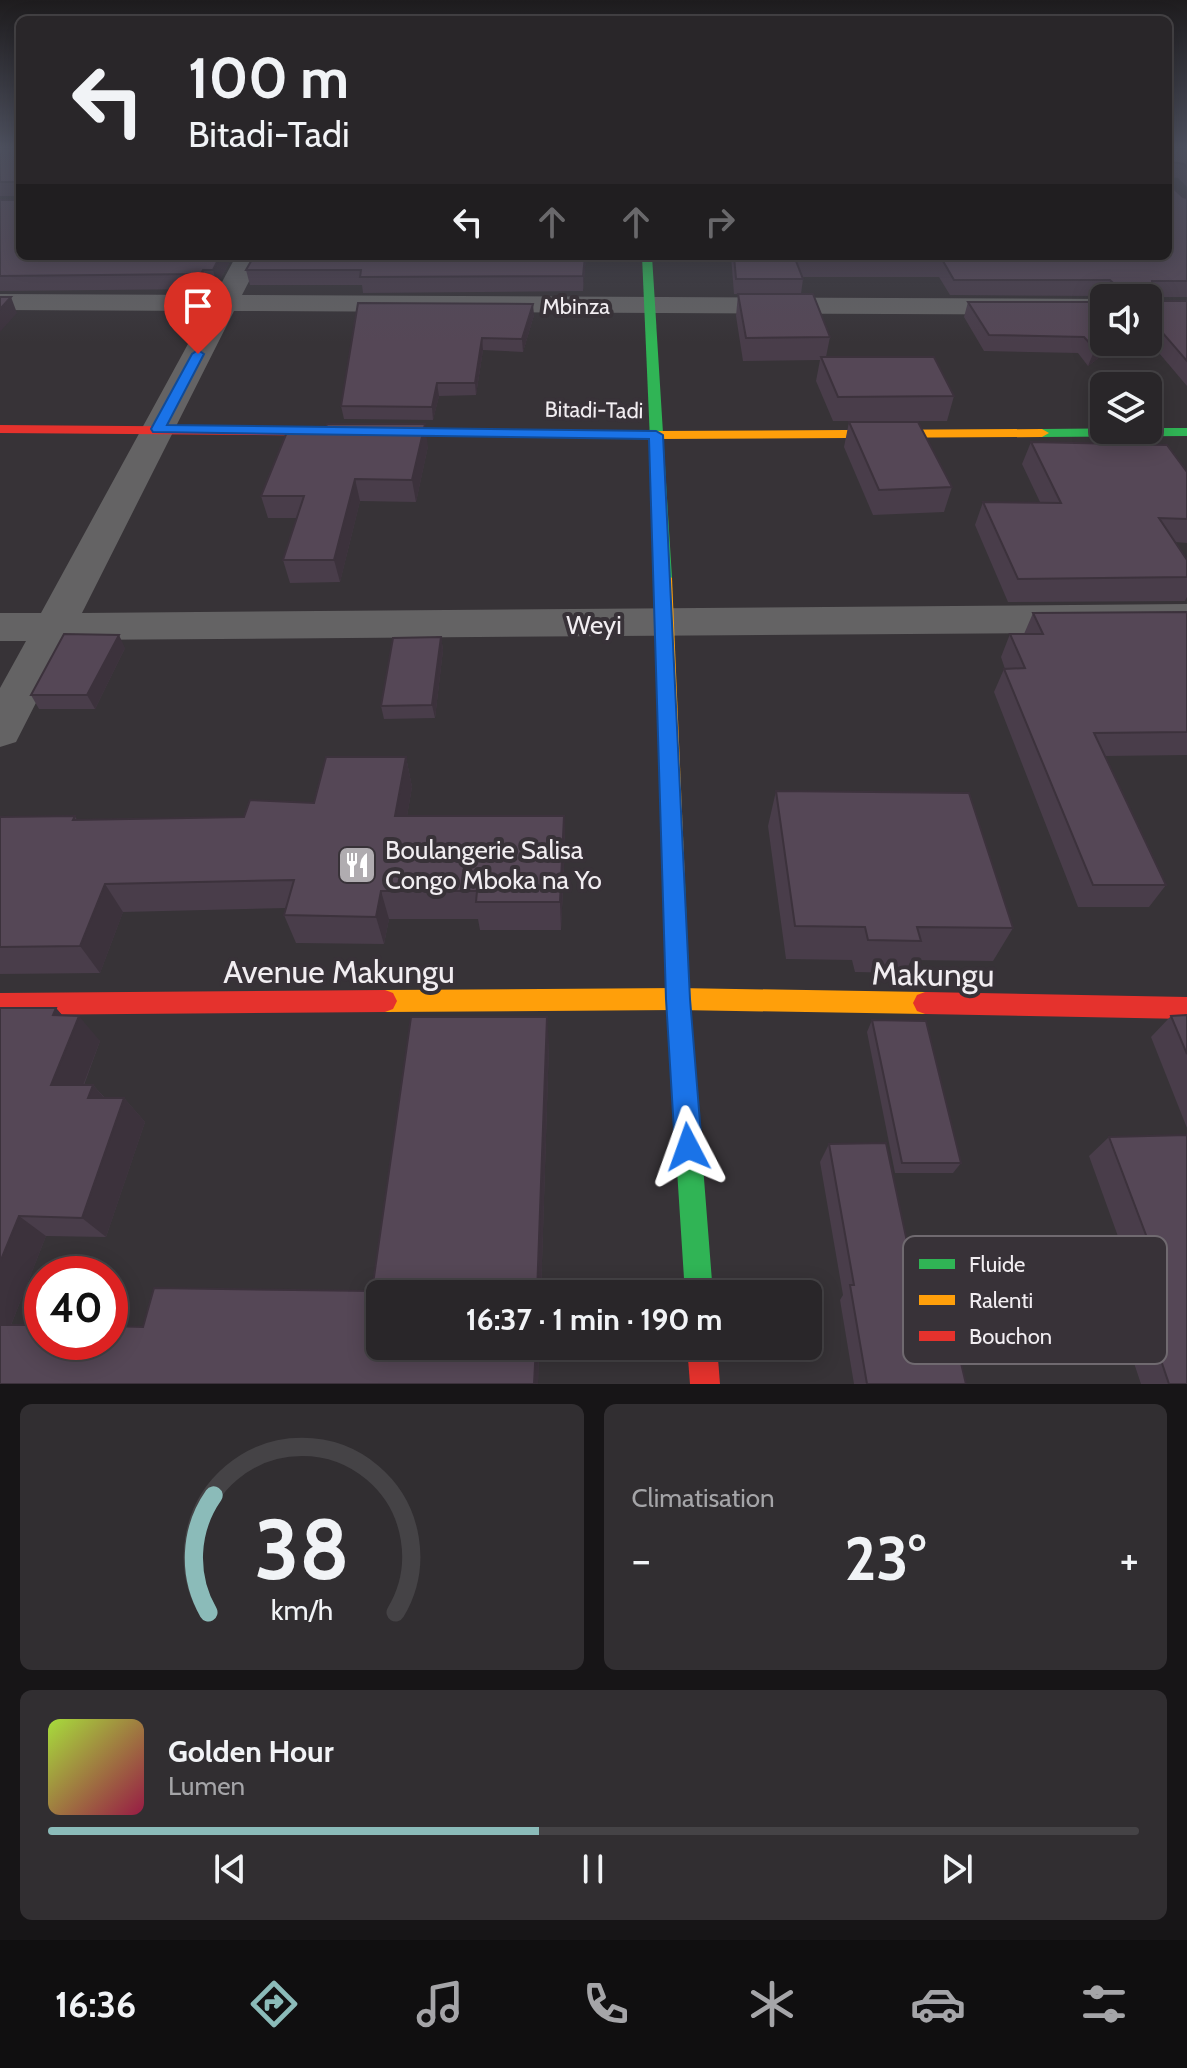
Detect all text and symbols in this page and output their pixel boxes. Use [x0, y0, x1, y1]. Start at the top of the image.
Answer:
text: 100 m [188, 44, 349, 112]
icon: left [56, 48, 160, 152]
text: Bitadi-Tadi [188, 112, 350, 156]
icon: left [446, 200, 490, 244]
icon: ahead [530, 200, 574, 244]
icon: ahead [614, 200, 658, 244]
icon: right [698, 200, 742, 244]
pin [164, 272, 232, 354]
icon: arrive [176, 284, 220, 328]
map controls [1090, 284, 1162, 444]
button: sound [1090, 284, 1162, 356]
street label: Mbinza [542, 293, 610, 320]
button: layers [1090, 372, 1162, 444]
street label: Bitadi-Tadi [544, 396, 644, 424]
street label: Weyi [566, 609, 622, 641]
place label: Boulangerie Salisa Congo Mboka na Yo [385, 834, 602, 896]
restaurant icon: Boulangerie Salisa Congo Mboka na Yo [336, 844, 378, 886]
street label: Avenue Makungu [223, 952, 455, 991]
street label: Makungu [871, 953, 995, 995]
position arrow [646, 1105, 730, 1189]
legend [903, 1236, 1167, 1364]
text: Fluide [969, 1251, 1025, 1278]
speed limit sign: 40 [24, 1256, 128, 1360]
text: Ralenti [969, 1287, 1033, 1314]
text: 16:37 · 1 min · 190 m [466, 1301, 722, 1338]
text: Bouchon [969, 1323, 1052, 1350]
text: Climatisation [632, 1482, 775, 1514]
text: 38 [254, 1499, 349, 1600]
text: 23° [845, 1522, 926, 1595]
text: − [632, 1533, 651, 1586]
text: + [1120, 1533, 1139, 1586]
text: km/h [270, 1592, 333, 1627]
text: Golden Hour [168, 1733, 334, 1770]
text: Lumen [168, 1770, 245, 1802]
icon: previous [208, 1847, 252, 1891]
icon: pause [571, 1847, 615, 1891]
icon: next [935, 1847, 979, 1891]
icon: directions [246, 1976, 302, 2032]
icon: music [412, 1976, 468, 2032]
icon: phone [578, 1976, 634, 2032]
icon: climate [744, 1976, 800, 2032]
icon: car [910, 1976, 966, 2032]
icon: filters [1076, 1976, 1132, 2032]
text: 16:36 [55, 1982, 136, 2026]

